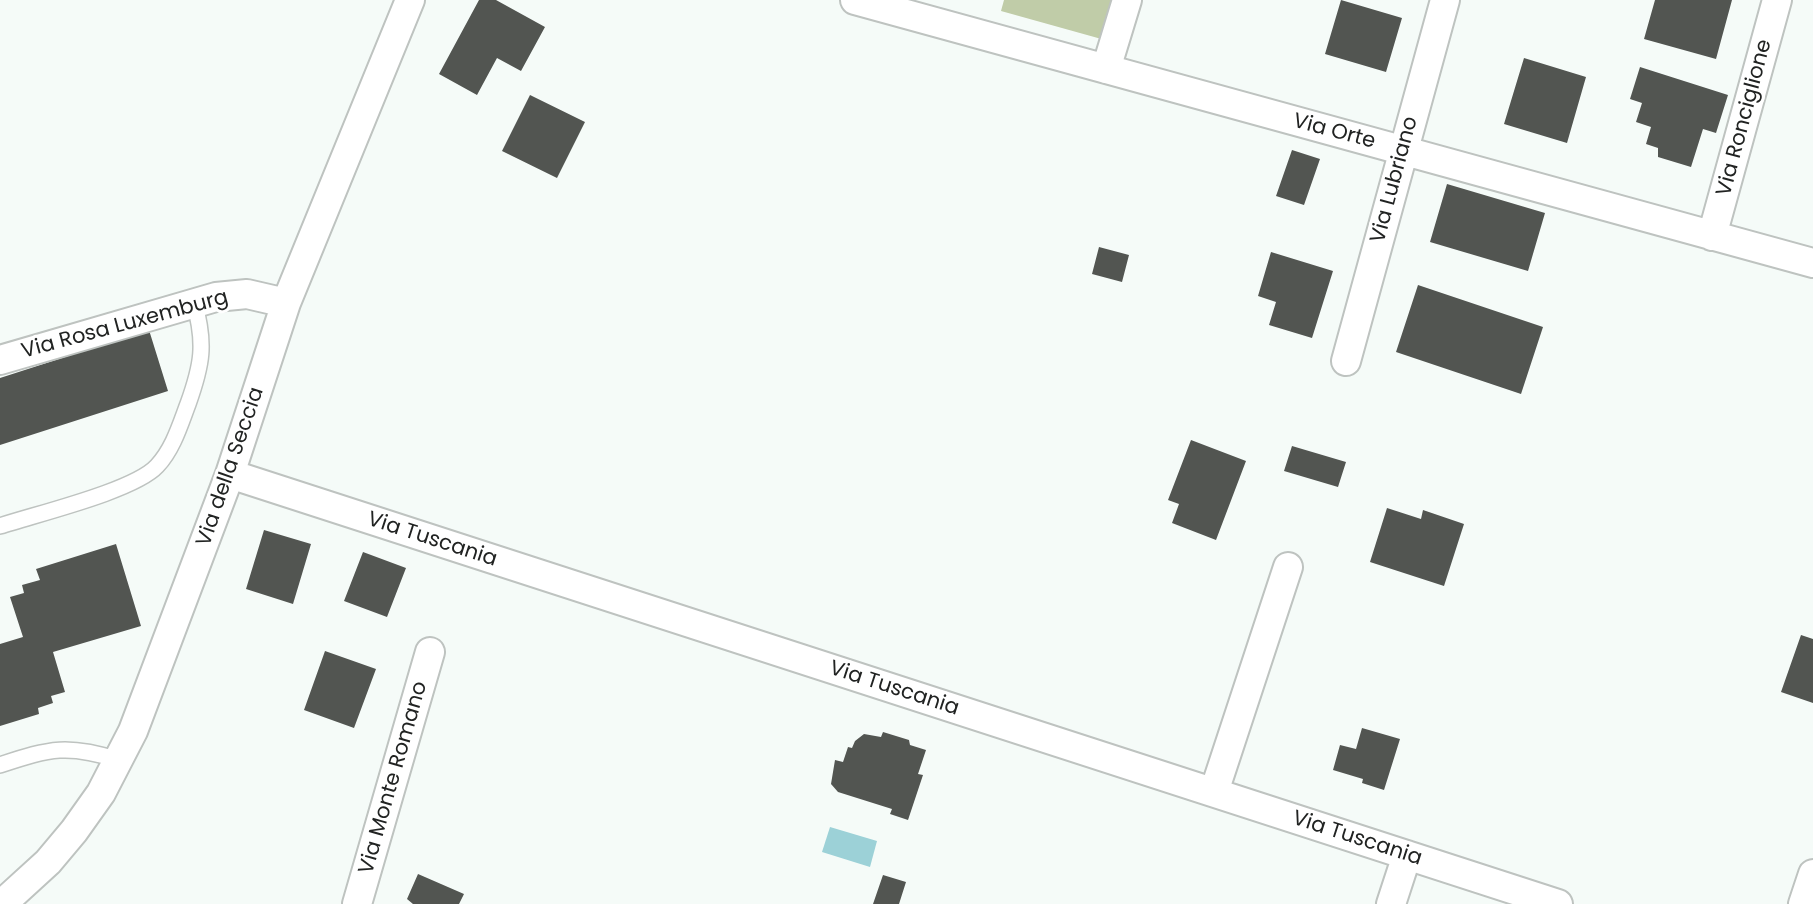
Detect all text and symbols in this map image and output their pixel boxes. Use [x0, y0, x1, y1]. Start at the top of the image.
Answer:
street label: Via Ronciglione [1712, 37, 1778, 199]
street label: Via Orte [1290, 109, 1378, 155]
street label: Via Lubriano [1366, 114, 1424, 246]
street label: Via Rosa Luxemburg [19, 285, 231, 365]
street label: Via della Seccia [192, 384, 270, 550]
street label: Via Tuscania [364, 507, 500, 573]
street label: Via Tuscania [826, 656, 962, 722]
street label: Via Monte Romano [354, 679, 434, 877]
street label: Via Tuscania [1289, 806, 1425, 872]

